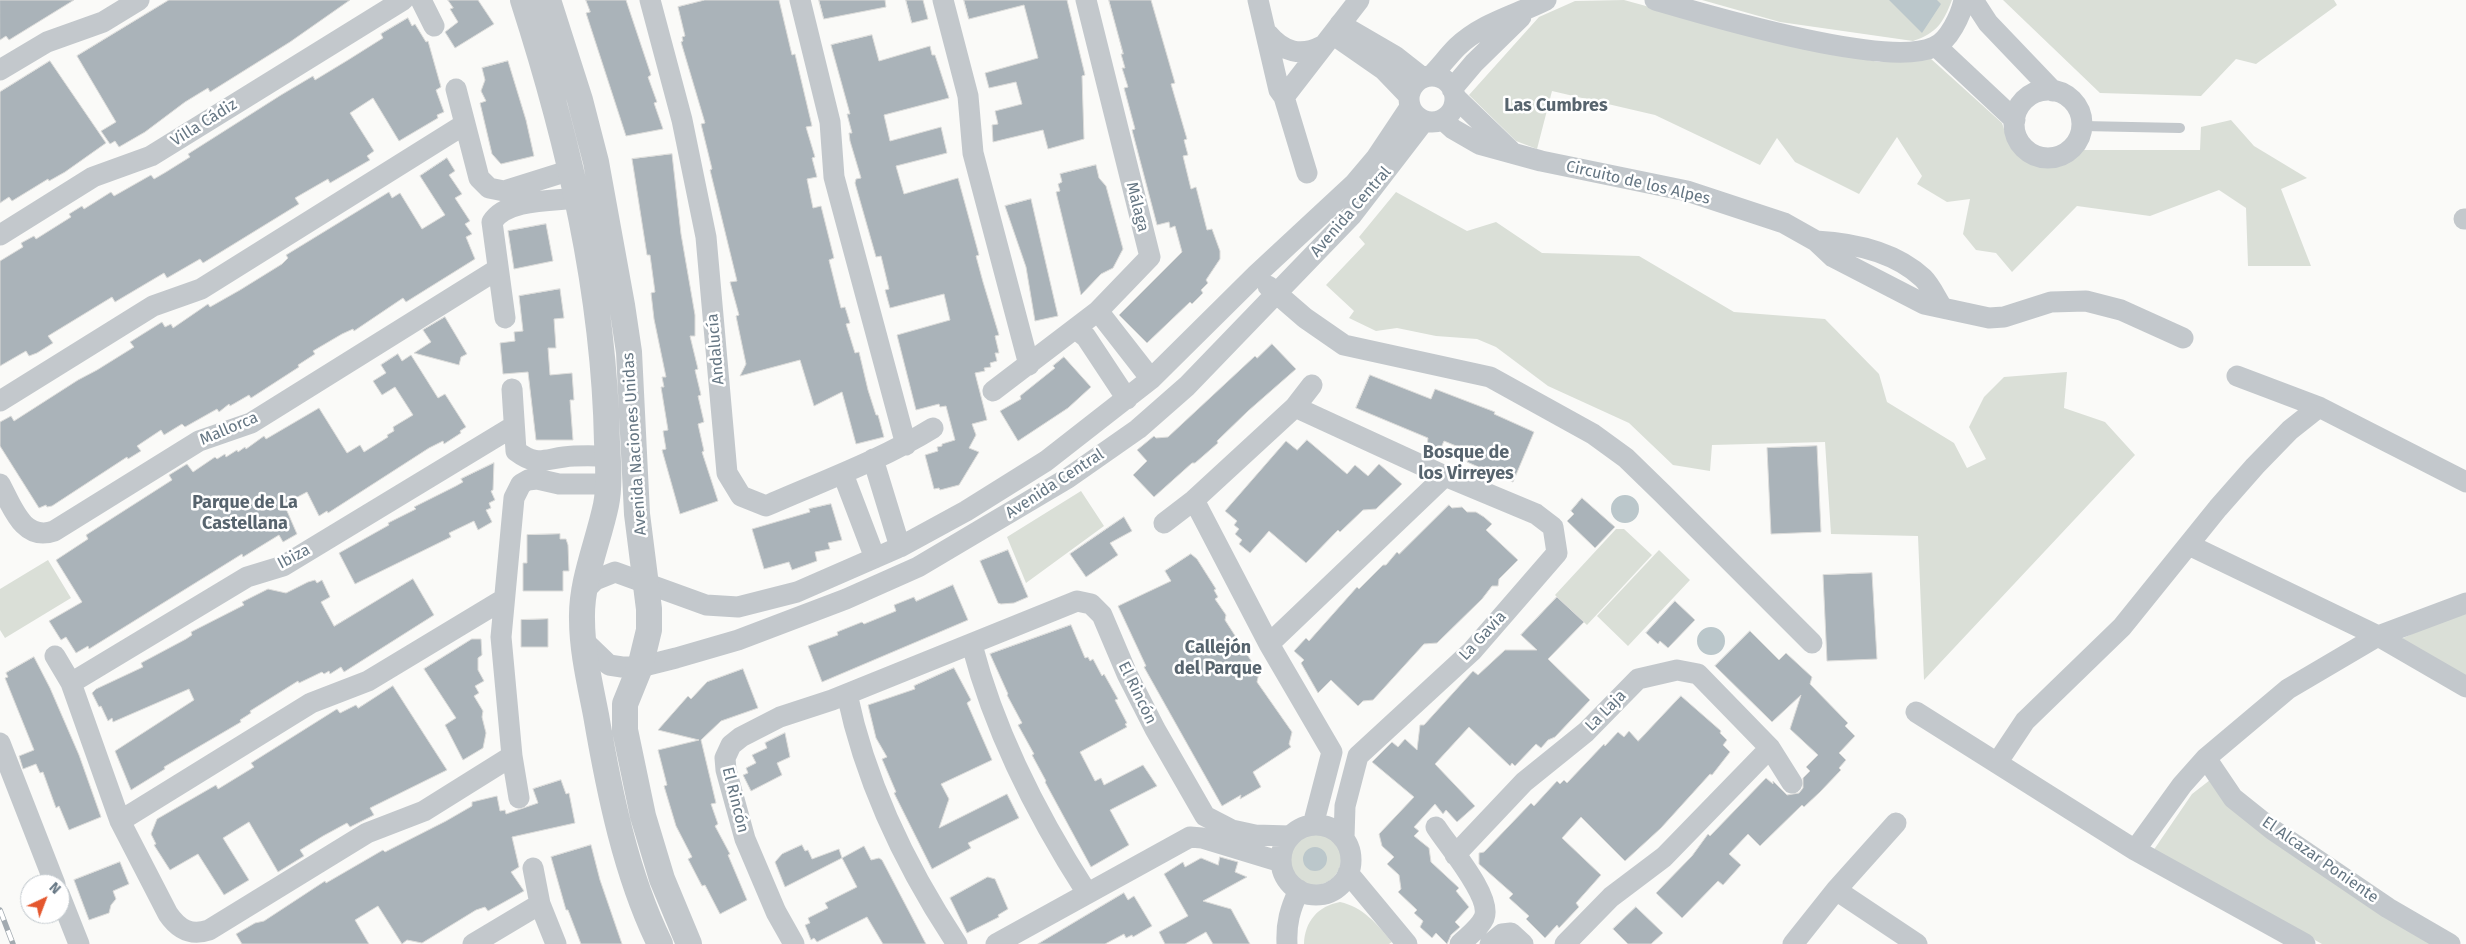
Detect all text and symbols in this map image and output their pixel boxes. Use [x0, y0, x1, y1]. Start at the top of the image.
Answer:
street label: Villa Cádiz [167, 95, 241, 151]
district label: Las Cumbres [1504, 95, 1608, 117]
street label: Circuito de los Alpes [1564, 157, 1712, 209]
street label: Avenida Central [1307, 163, 1395, 261]
street label: Málaga [1122, 180, 1152, 234]
street label: Andalucía [703, 313, 729, 385]
street label: Avenida Naciones Unidas [619, 352, 651, 536]
street label: Mallorca [197, 408, 261, 450]
district label: Bosque de los Virreyes [1418, 442, 1514, 484]
street label: Avenida Central [1002, 445, 1108, 523]
district label: Parque de La Castellana [192, 492, 298, 534]
street label: Ibiza [274, 540, 314, 574]
street label: La Gavia [1455, 607, 1511, 665]
district label: Callejón del Parque [1174, 637, 1262, 680]
street label: El Rincón [1114, 659, 1160, 727]
street label: La Laja [1581, 686, 1631, 736]
street label: El Rincón [718, 765, 752, 835]
street label: El Alcazar Poniente [2258, 813, 2382, 907]
north arrow [20, 874, 70, 924]
text: N [46, 879, 64, 898]

